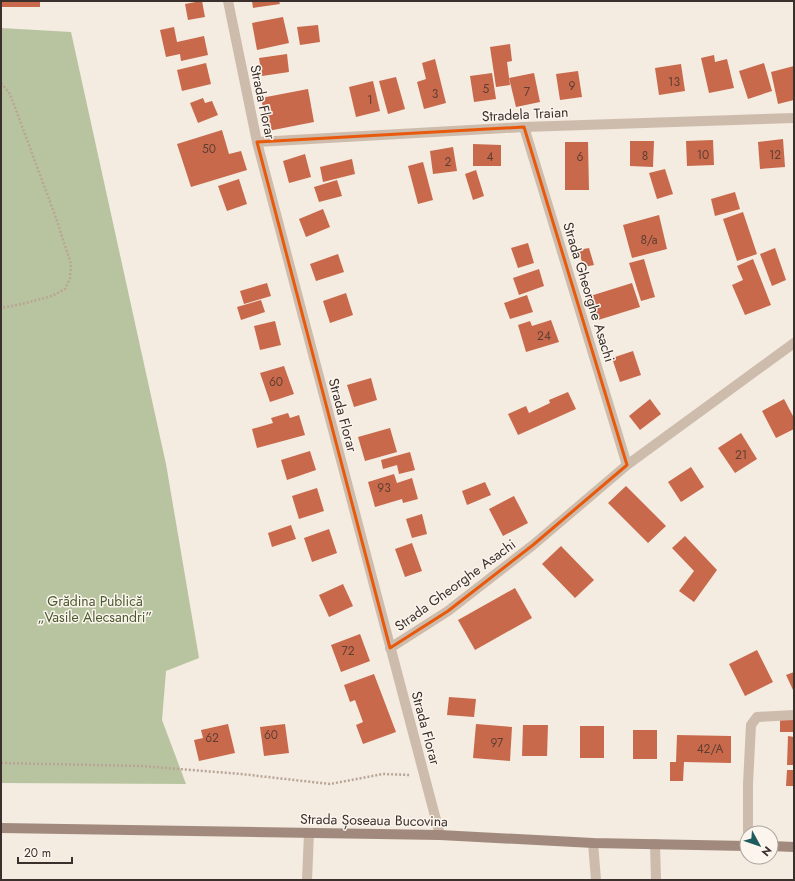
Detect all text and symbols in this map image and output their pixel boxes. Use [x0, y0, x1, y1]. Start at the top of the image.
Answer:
street label: Strada Florar [245, 63, 281, 141]
house number: 13 [668, 73, 680, 91]
house number: 9 [569, 77, 576, 95]
house number: 5 [483, 80, 490, 98]
house number: 7 [524, 83, 531, 101]
house number: 3 [432, 85, 439, 103]
house number: 1 [367, 91, 373, 109]
street label: Stradela Traian [481, 102, 569, 126]
house number: 50 [202, 140, 216, 158]
house number: 10 [697, 146, 709, 164]
house number: 12 [769, 146, 781, 164]
house number: 8 [642, 147, 648, 165]
house number: 4 [487, 148, 494, 166]
house number: 6 [577, 148, 584, 166]
house number: 2 [445, 153, 452, 171]
street label: Strada Gheorghe Asachi [558, 220, 620, 364]
house number: 8/a [640, 231, 658, 249]
house number: 24 [537, 327, 551, 345]
house number: 60 [269, 373, 283, 391]
street label: Strada Florar [324, 376, 363, 454]
house number: 21 [735, 446, 747, 464]
house number: 93 [377, 479, 391, 497]
street label: Strada Gheorghe Asachi [390, 534, 520, 636]
park label: Grădina Publică „Vasile Alecsandri” [38, 591, 152, 627]
house number: 72 [341, 642, 355, 660]
street label: Strada Florar [407, 689, 446, 767]
house number: 60 [264, 726, 278, 744]
house number: 62 [205, 729, 219, 747]
house number: 97 [491, 734, 504, 752]
house number: 42/A [697, 740, 723, 758]
street label: Strada Șoseaua Bucovina [300, 809, 448, 832]
north arrow [739, 825, 779, 865]
scale bar [18, 839, 72, 865]
text: N [758, 843, 776, 860]
text: 20 m [24, 844, 51, 862]

